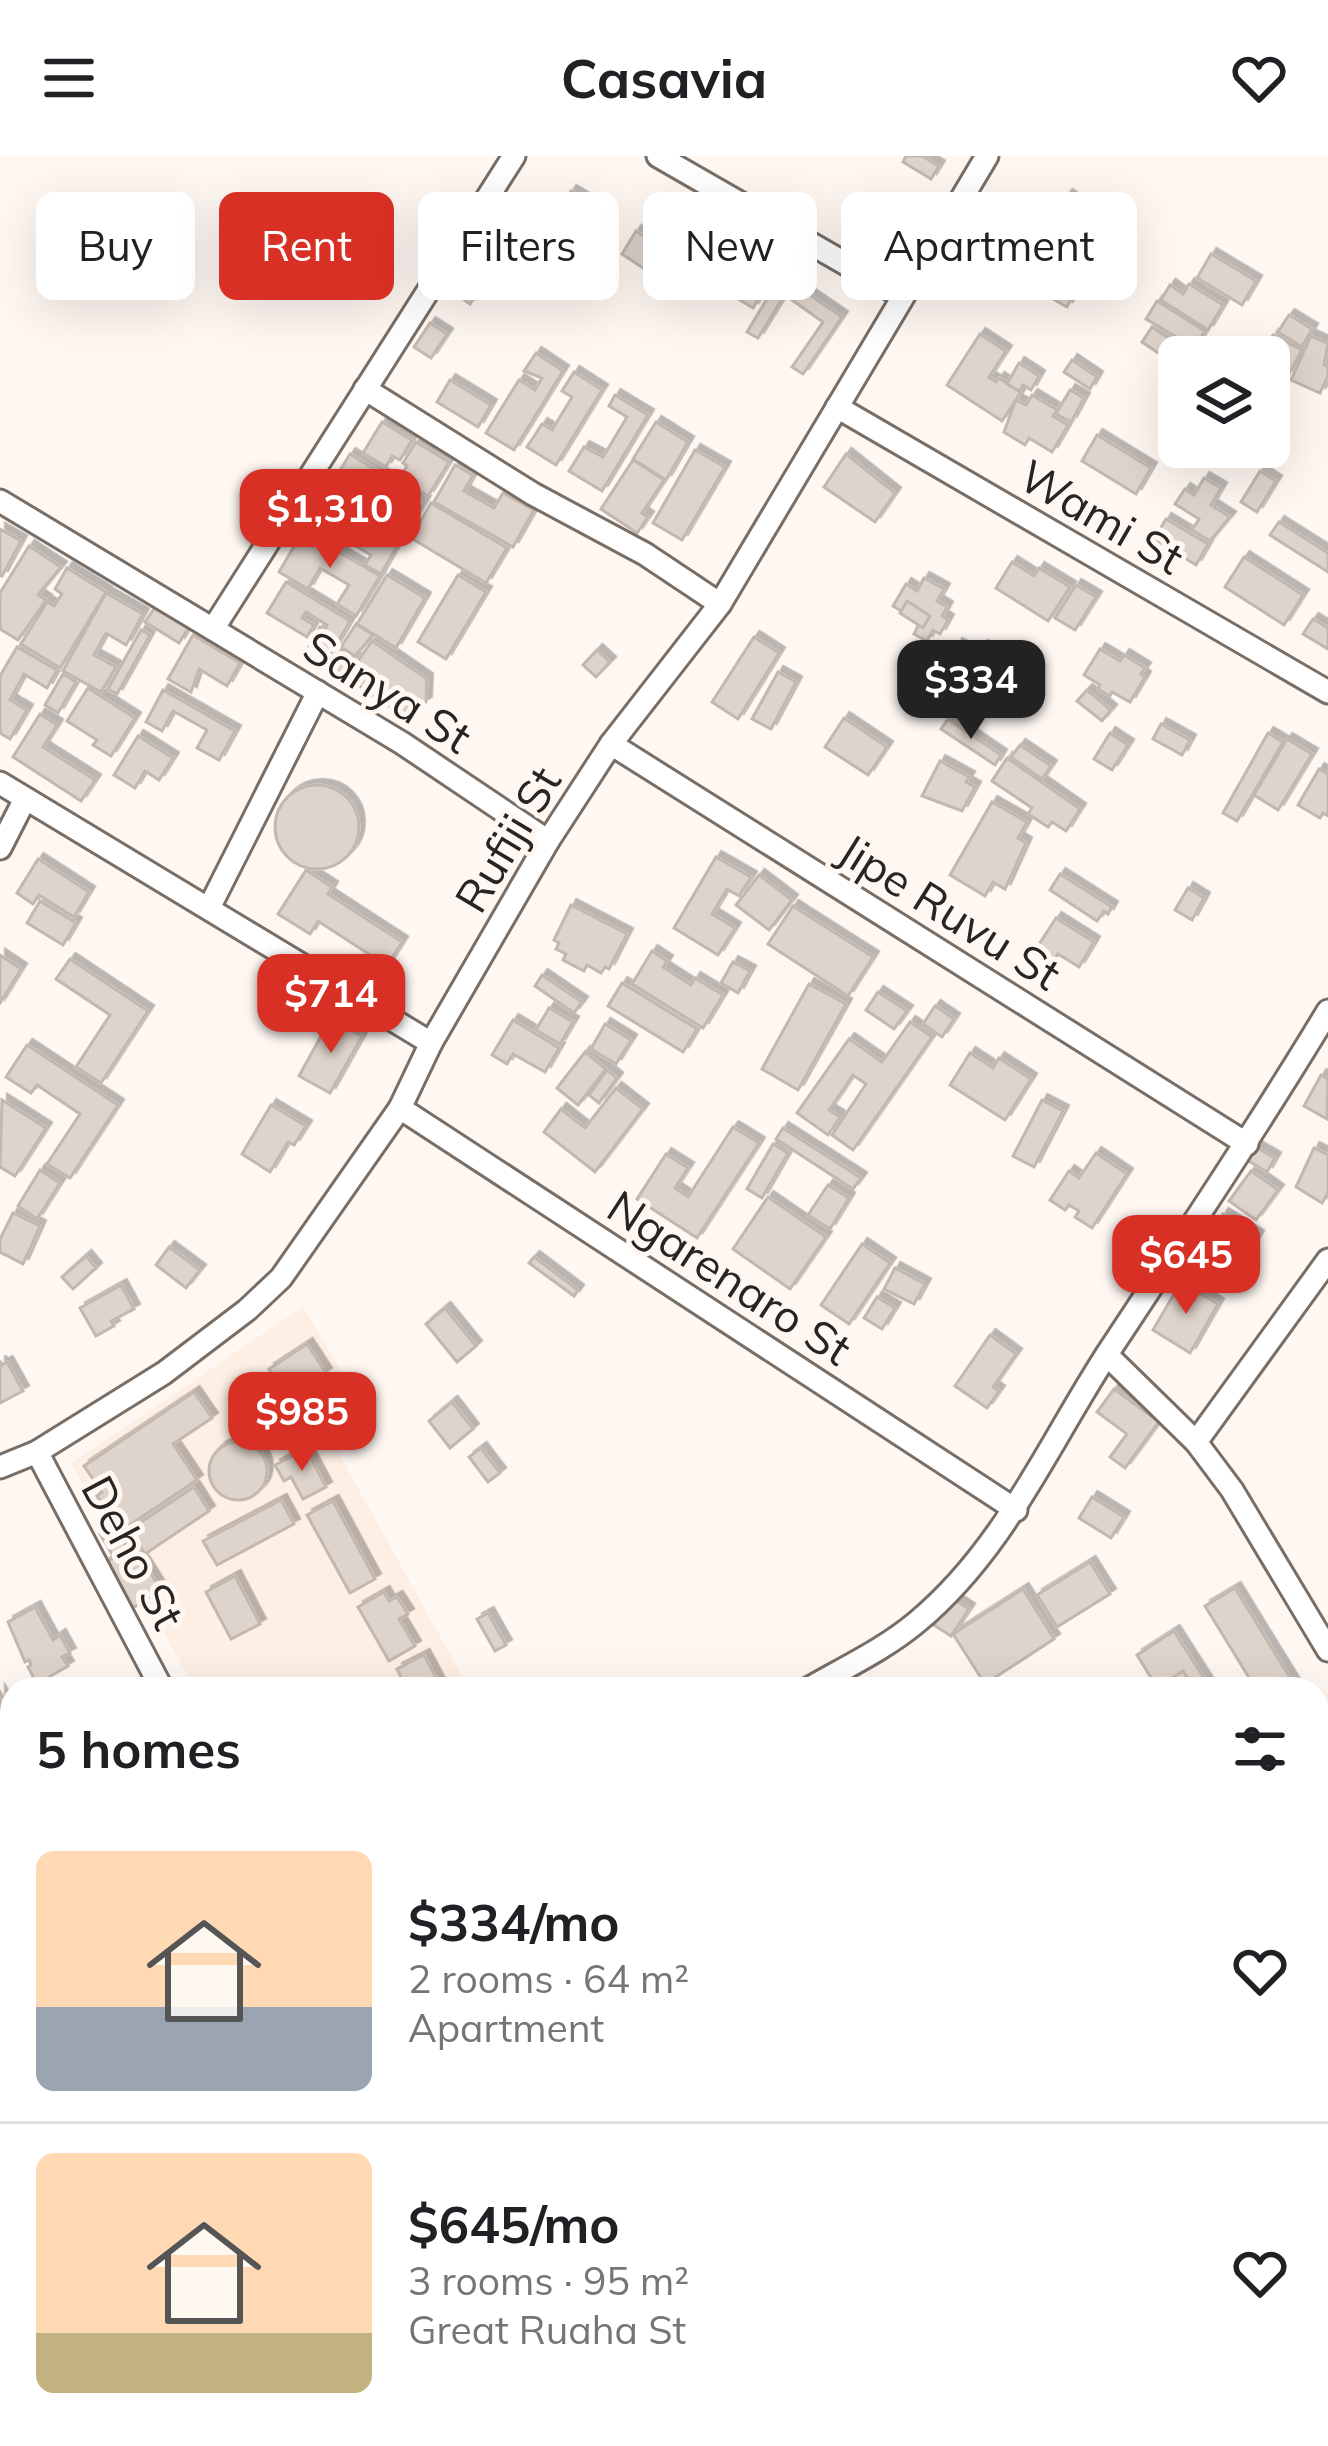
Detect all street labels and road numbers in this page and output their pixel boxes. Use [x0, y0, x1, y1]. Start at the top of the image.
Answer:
street label: Wami St [1010, 447, 1194, 585]
street label: Sanya St [294, 618, 482, 764]
street label: Rufiji St [442, 756, 572, 922]
street label: Jipe Ruvu St [829, 821, 1071, 1001]
street label: Ngarenaro St [598, 1178, 862, 1376]
street label: Deho St [70, 1466, 198, 1638]

